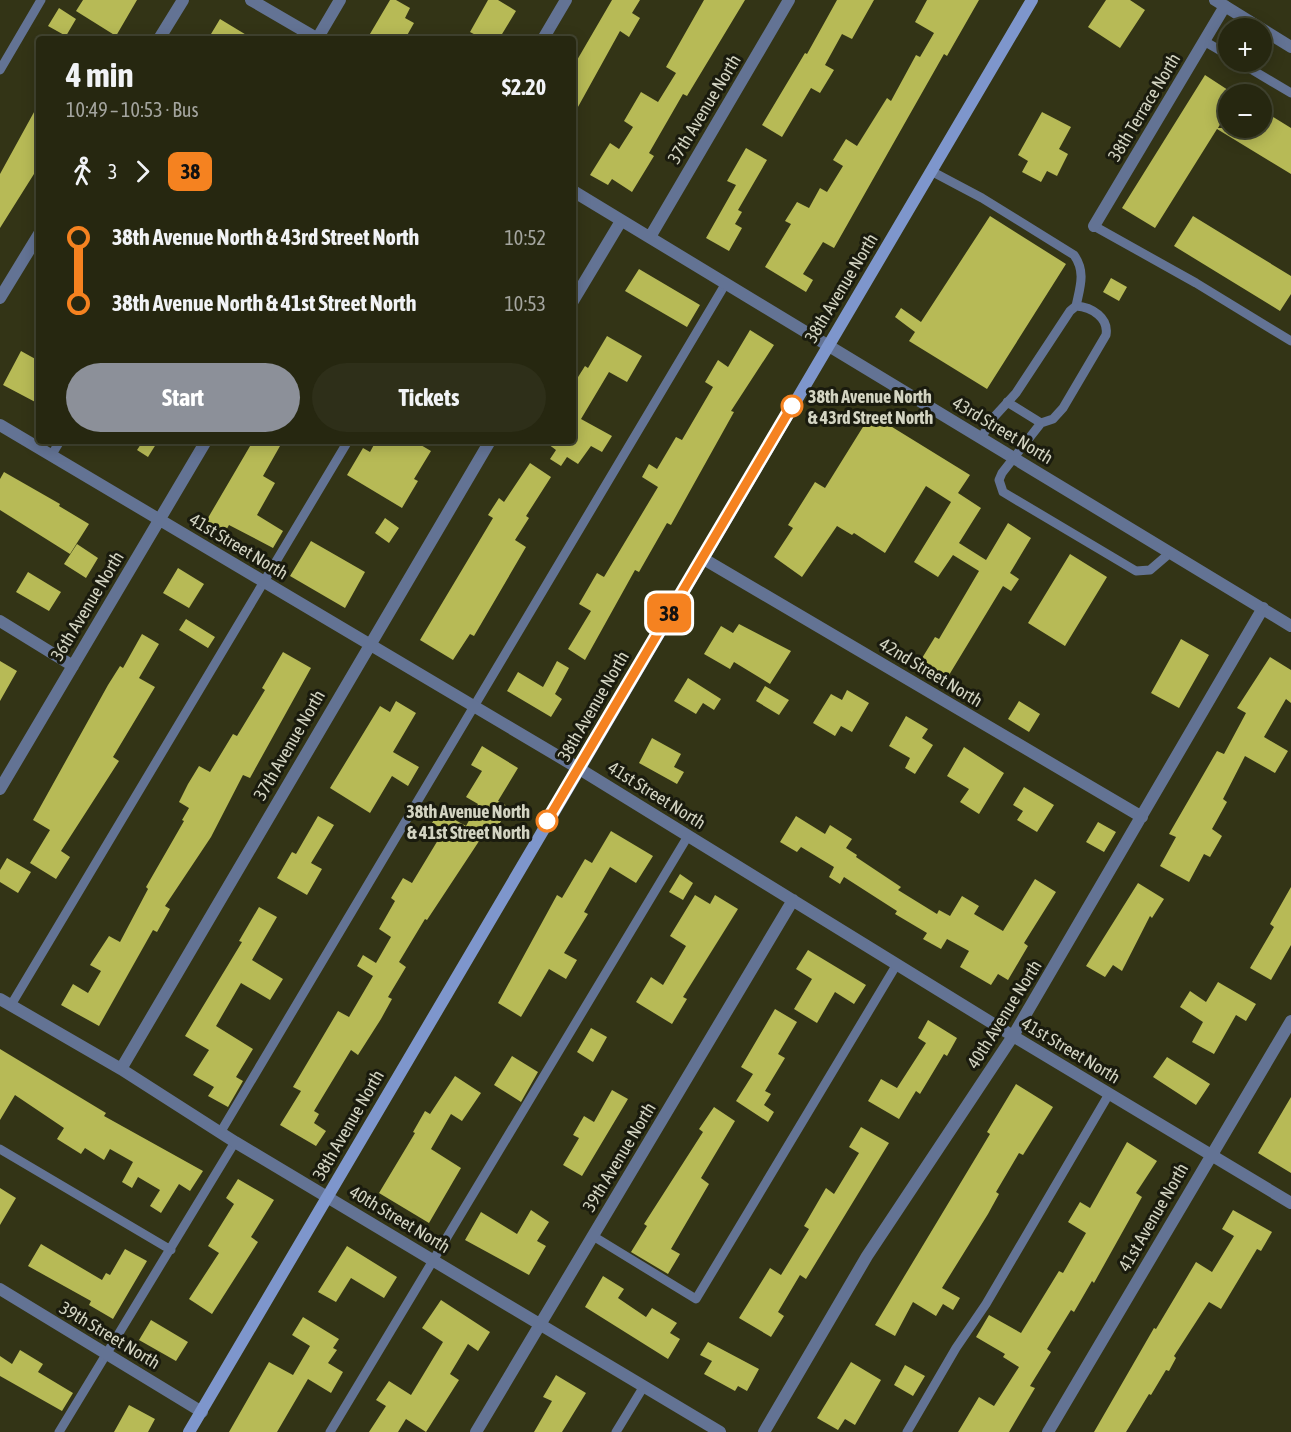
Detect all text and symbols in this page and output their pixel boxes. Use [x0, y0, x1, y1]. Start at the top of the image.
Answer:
map controls [1218, 18, 1272, 138]
button: + [1218, 18, 1272, 72]
street label: 38th Terrace North [1103, 49, 1185, 165]
street label: 37th Avenue North [663, 51, 745, 167]
text: 4 min [66, 56, 133, 94]
text: $2.20 [502, 74, 546, 100]
button: − [1218, 84, 1272, 138]
text: 10:49 – 10:53 · Bus [66, 98, 199, 121]
icon: walk [66, 155, 99, 188]
icon: forward [126, 155, 159, 188]
text: 38 [180, 159, 200, 183]
text: 3 [108, 160, 117, 183]
text: 38th Avenue North & 43rd Street North [112, 224, 419, 250]
text: 10:52 [504, 226, 546, 249]
street label: 38th Avenue North [800, 230, 882, 346]
text: 38th Avenue North & 41st Street North [112, 290, 416, 316]
text: 10:53 [504, 292, 546, 315]
button: Start [66, 363, 300, 432]
button: Tickets [312, 363, 546, 432]
place label: 38th Avenue North & 43rd Street North [808, 386, 933, 428]
street label: 43rd Street North [949, 392, 1057, 468]
marker: 38th Avenue North & 43rd Street North [781, 395, 803, 417]
street label: 41st Street North [186, 508, 292, 584]
street label: 36th Avenue North [46, 548, 128, 664]
line badge: 38 [642, 594, 696, 632]
text: 38 [659, 601, 679, 625]
street label: 42nd Street North [876, 633, 986, 711]
street label: 38th Avenue North [553, 647, 633, 765]
street label: 37th Avenue North [249, 686, 329, 804]
street label: 41st Street North [604, 757, 710, 833]
place label: 38th Avenue North & 41st Street North [406, 801, 530, 843]
marker: 38th Avenue North & 41st Street North [536, 810, 558, 832]
street label: 40th Avenue North [962, 956, 1046, 1072]
street label: 41st Street North [1018, 1012, 1124, 1088]
street label: 38th Avenue North [308, 1066, 388, 1184]
street label: 39th Avenue North [578, 1099, 660, 1215]
street label: 41st Avenue North [1114, 1159, 1192, 1275]
street label: 40th Street North [346, 1181, 454, 1257]
street label: 39th Street North [56, 1297, 164, 1373]

